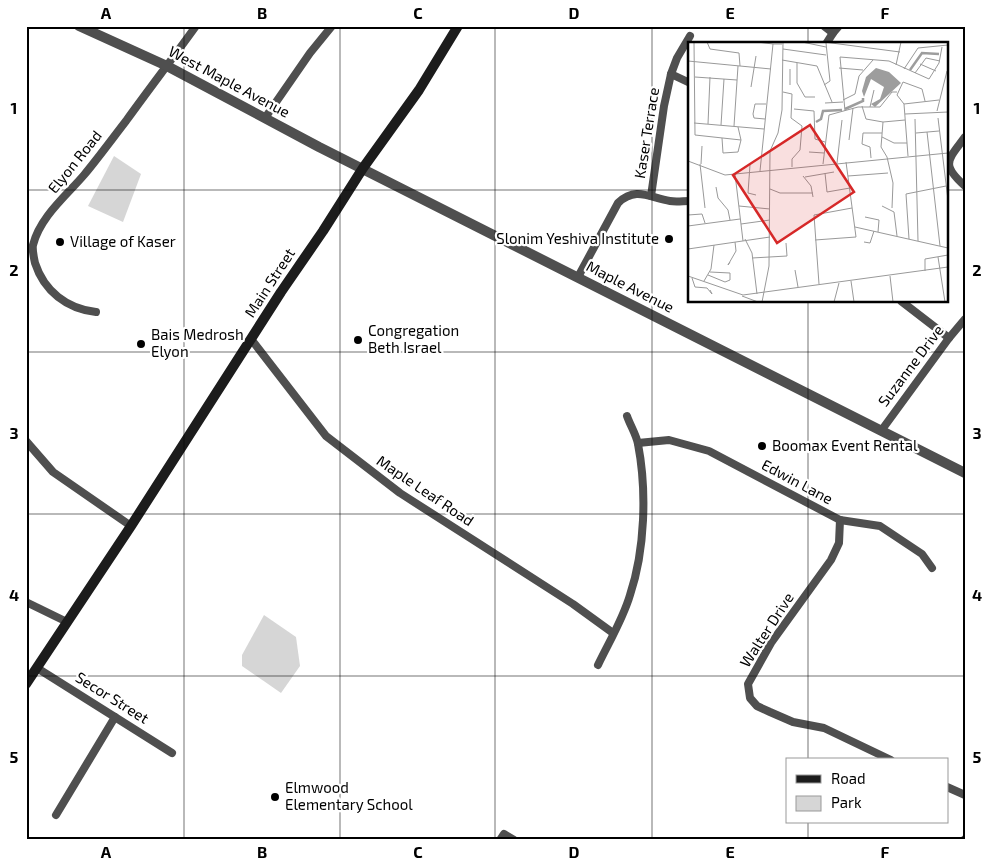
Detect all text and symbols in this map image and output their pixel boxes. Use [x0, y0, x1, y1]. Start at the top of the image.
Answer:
text: A [101, 3, 112, 22]
text: B [257, 3, 267, 22]
text: C [413, 3, 423, 22]
text: D [569, 3, 580, 22]
text: E [725, 3, 735, 22]
text: F [881, 3, 890, 22]
street label: West Maple Avenue [166, 42, 293, 121]
inset map [688, 42, 948, 302]
street label: Kaser Terrace [630, 86, 662, 180]
text: 1 [11, 98, 17, 117]
text: 1 [974, 98, 980, 117]
street label: Elyon Road [43, 126, 105, 196]
place label: Slonim Yeshiva Institute [496, 229, 659, 247]
place label: Village of Kaser [70, 232, 176, 250]
marker: Slonim Yeshiva Institute [663, 233, 675, 245]
marker: Village of Kaser [54, 236, 66, 248]
street label: Main Street [240, 244, 298, 320]
street label: Maple Avenue [584, 256, 677, 316]
text: 2 [9, 260, 19, 279]
text: 2 [972, 260, 982, 279]
place label: Congregation Beth Israel [368, 321, 459, 356]
street label: Suzanne Drive [874, 321, 947, 410]
place label: Bais Medrosh Elyon [151, 325, 244, 360]
marker: Congregation Beth Israel [352, 334, 364, 346]
marker: Bais Medrosh Elyon [135, 338, 147, 350]
text: 3 [9, 423, 19, 442]
text: 3 [972, 423, 982, 442]
place label: Boomax Event Rental [772, 436, 918, 454]
marker: Boomax Event Rental [756, 440, 768, 452]
street label: Maple Leaf Road [374, 451, 478, 529]
street label: Edwin Lane [759, 455, 836, 507]
text: 4 [9, 585, 19, 604]
text: 4 [972, 585, 982, 604]
street label: Walter Drive [735, 589, 797, 670]
street label: Secor Street [73, 668, 153, 727]
text: 5 [10, 747, 19, 766]
text: 5 [973, 747, 982, 766]
legend [786, 758, 948, 824]
text: Road [831, 769, 866, 787]
place label: Elmwood Elementary School [285, 778, 413, 813]
marker: Elmwood Elementary School [269, 791, 281, 803]
text: Park [831, 793, 862, 811]
text: A [101, 842, 112, 861]
text: B [257, 842, 267, 861]
text: C [413, 842, 423, 861]
text: D [569, 842, 580, 861]
text: E [725, 842, 735, 861]
text: F [881, 842, 890, 861]

